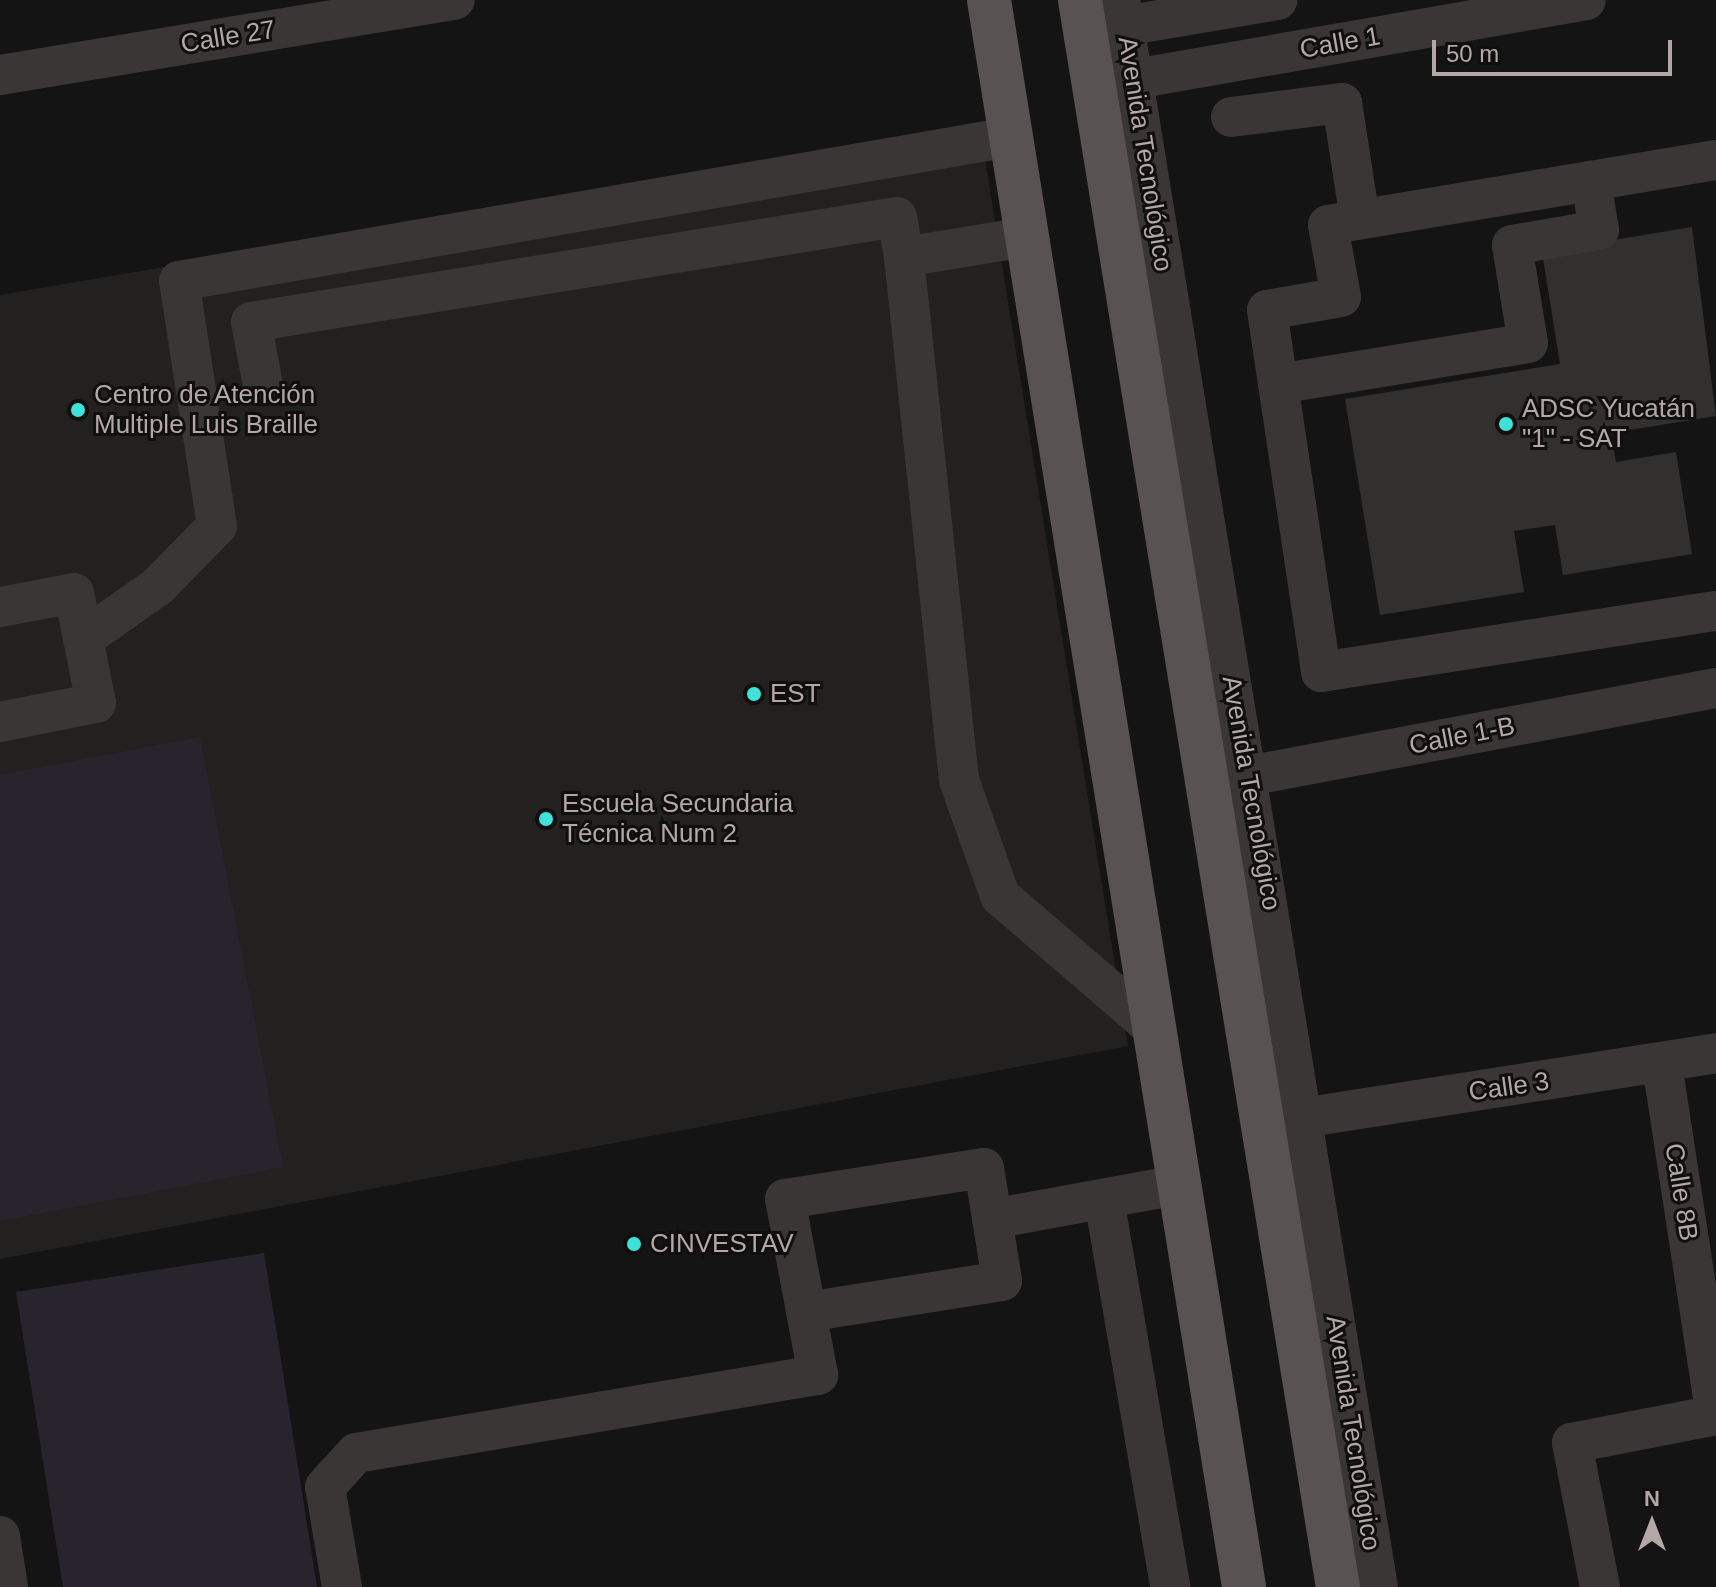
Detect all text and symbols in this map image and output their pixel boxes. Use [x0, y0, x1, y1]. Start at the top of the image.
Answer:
street label: Calle 27 [178, 14, 278, 60]
street label: Calle 1 [1297, 21, 1383, 65]
scale bar [1436, 24, 1676, 74]
street label: Avenida Tecnológico [1111, 34, 1179, 274]
text: 50 m [1446, 40, 1499, 67]
place label: Centro de Atención Multiple Luis Braille [94, 379, 318, 440]
place label: ADSC Yucatán "1" - SAT [1522, 393, 1695, 454]
marker: Centro de Atención Multiple Luis Braille [69, 401, 87, 419]
marker: ADSC Yucatán "1" - SAT [1497, 415, 1515, 433]
street label: Avenida Tecnológico [1215, 673, 1287, 913]
place label: EST [770, 678, 821, 710]
marker: EST [745, 685, 763, 703]
street label: Calle 1-B [1407, 710, 1517, 762]
place label: Escuela Secundaria Técnica Num 2 [562, 788, 793, 850]
marker: Escuela Secundaria Técnica Num 2 [537, 810, 555, 828]
street label: Calle 3 [1467, 1066, 1551, 1108]
street label: Calle 8B [1658, 1141, 1704, 1243]
place label: CINVESTAV [650, 1228, 794, 1260]
marker: CINVESTAV [625, 1235, 643, 1253]
street label: Avenida Tecnológico [1319, 1313, 1387, 1553]
north arrow [1612, 1483, 1692, 1563]
text: N [1644, 1486, 1660, 1511]

